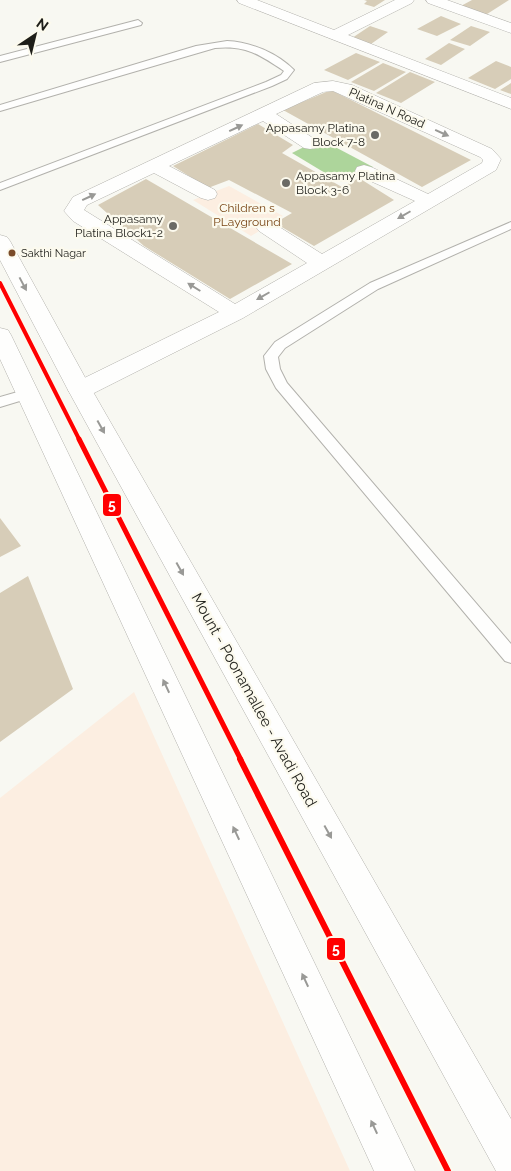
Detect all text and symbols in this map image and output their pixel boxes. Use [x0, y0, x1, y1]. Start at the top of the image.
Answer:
north arrow [10, 10, 60, 60]
text: N [33, 15, 51, 34]
street label: Platina N Road [347, 85, 427, 131]
place label: Appasamy Platina Block 7-8 [266, 121, 365, 149]
one-way arrow [228, 123, 243, 132]
marker: Appasamy Platina Block 7-8 [369, 129, 381, 141]
one-way arrow [435, 129, 449, 137]
place label: Appasamy Platina Block 3-6 [296, 169, 395, 197]
marker: Appasamy Platina Block 3-6 [280, 177, 292, 189]
one-way arrow [82, 193, 96, 201]
park label: Children s PLayground [213, 201, 281, 229]
one-way arrow [398, 211, 411, 220]
place label: Appasamy Platina Block1-2 [75, 212, 163, 240]
marker: Appasamy Platina Block1-2 [167, 220, 179, 232]
place label: Sakthi Nagar [21, 247, 86, 260]
marker: Sakthi Nagar [7, 248, 17, 258]
one-way arrow [19, 277, 27, 291]
one-way arrow [187, 283, 200, 292]
one-way arrow [257, 292, 270, 301]
one-way arrow [96, 420, 105, 433]
line badge: 5 [102, 493, 122, 517]
text: 5 [108, 497, 116, 513]
one-way arrow [176, 561, 184, 576]
street label: Mount - Poonamallee - Avadi Road [188, 590, 320, 810]
one-way arrow [162, 679, 170, 693]
one-way arrow [231, 826, 239, 840]
one-way arrow [324, 826, 333, 839]
line badge: 5 [326, 937, 346, 961]
text: 5 [332, 941, 340, 957]
one-way arrow [301, 973, 309, 987]
one-way arrow [370, 1120, 378, 1134]

